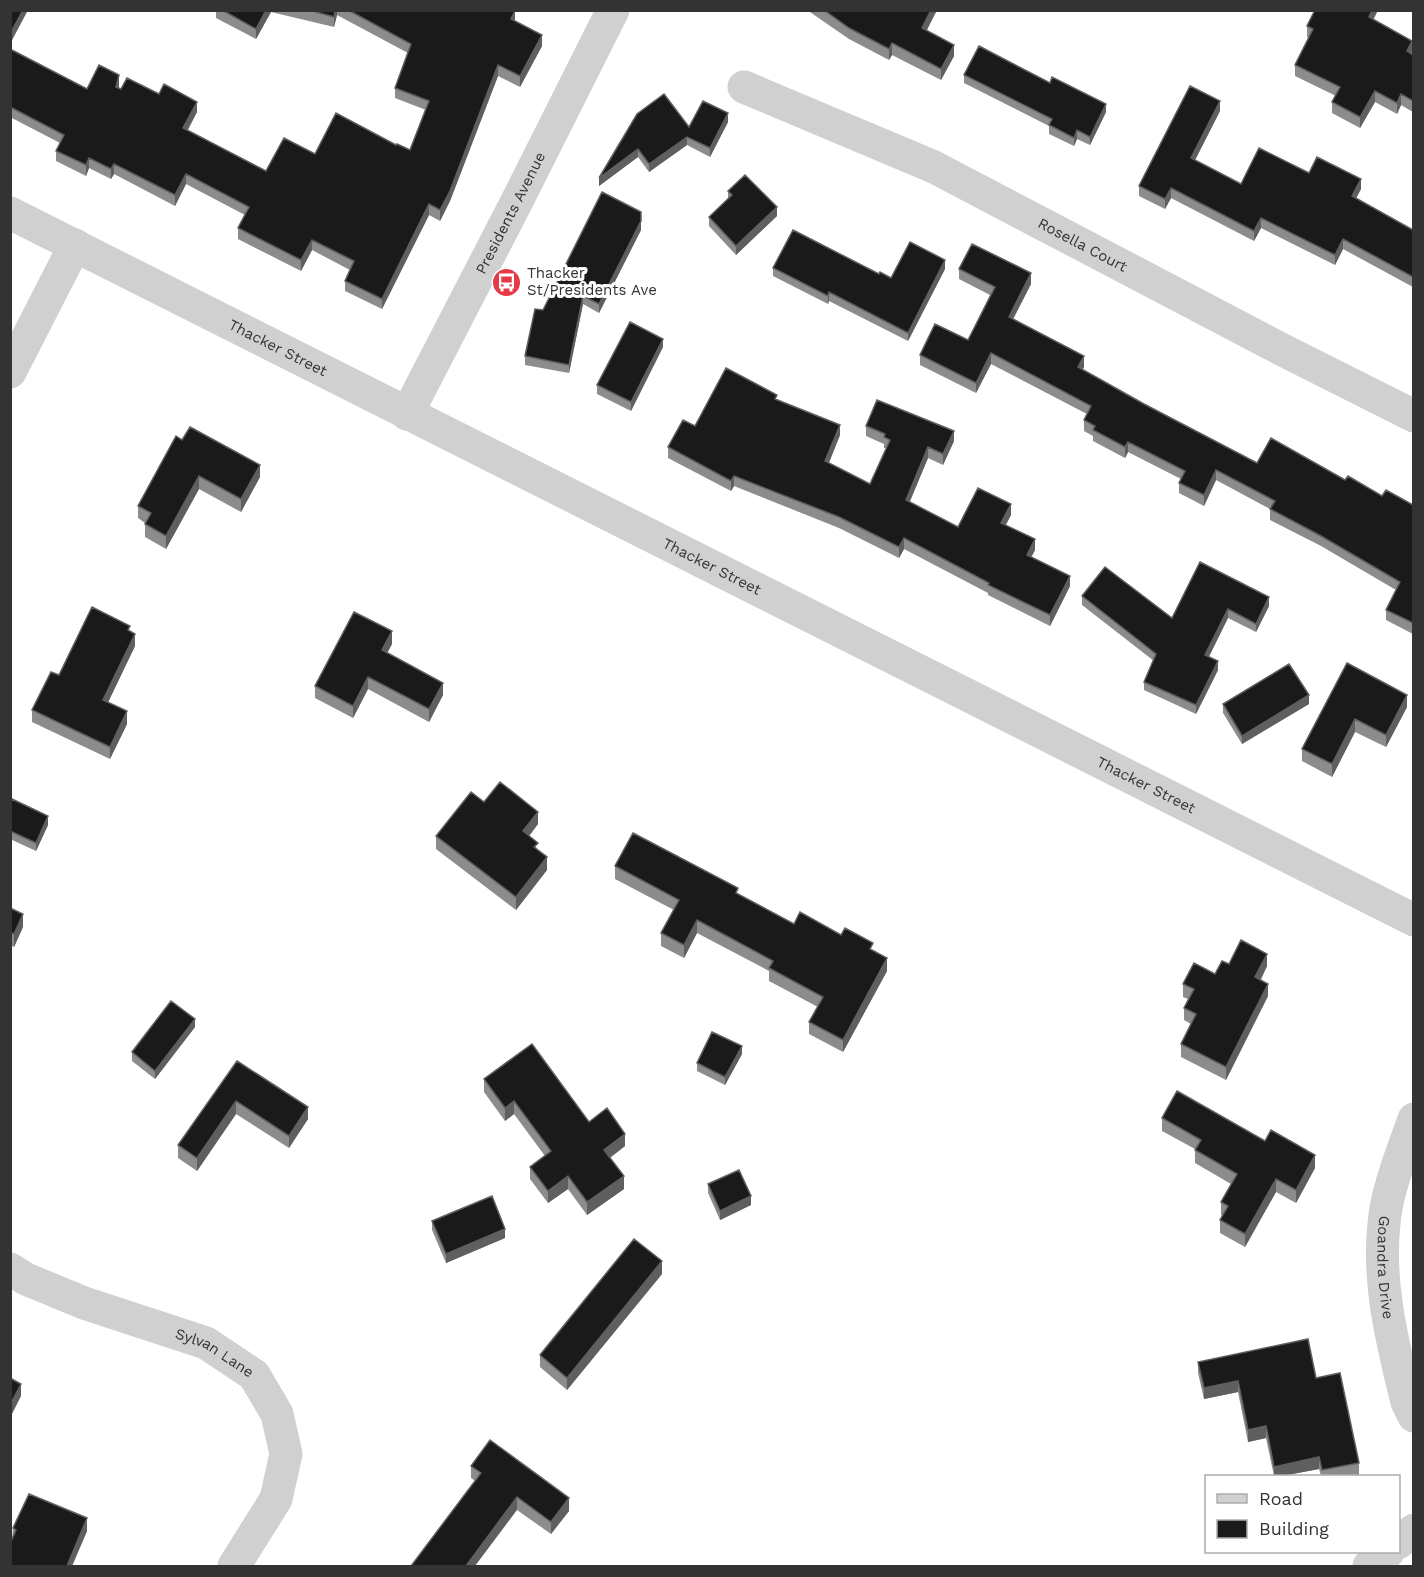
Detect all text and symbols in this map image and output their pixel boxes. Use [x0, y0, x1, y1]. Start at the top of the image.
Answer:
street label: Presidents Avenue [472, 149, 549, 277]
street label: Rosella Court [1035, 214, 1131, 276]
place label: Thacker St/Presidents Ave [527, 264, 657, 299]
bus stop icon: Thacker St/Presidents Ave [490, 266, 522, 298]
street label: Thacker Street [226, 316, 331, 381]
street label: Thacker Street [660, 534, 765, 599]
street label: Thacker Street [1094, 753, 1199, 818]
street label: Goandra Drive [1373, 1215, 1397, 1320]
street label: Sylvan Lane [173, 1325, 257, 1381]
legend [1205, 1475, 1400, 1553]
text: Road [1259, 1488, 1303, 1509]
text: Building [1259, 1518, 1329, 1539]

